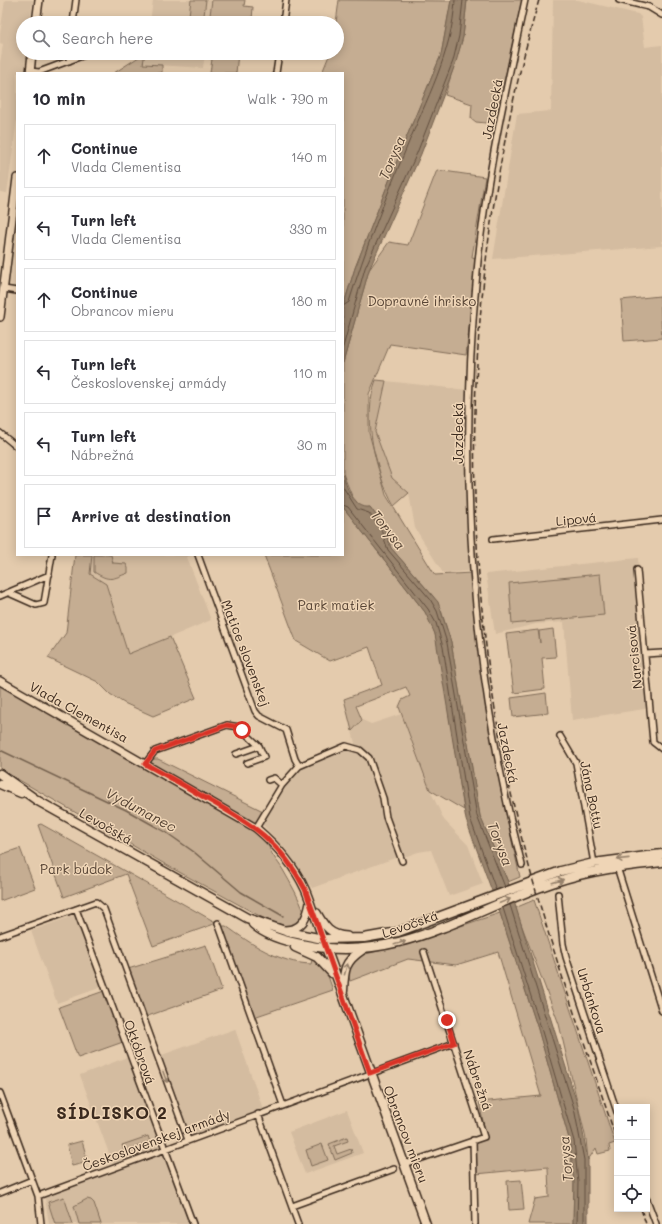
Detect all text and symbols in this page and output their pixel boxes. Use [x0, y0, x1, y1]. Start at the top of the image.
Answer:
search box [16, 16, 344, 60]
icon: search [30, 27, 52, 49]
text: Search here [62, 28, 153, 48]
street label: Jazdecká [477, 77, 506, 141]
text: 10 min [32, 87, 86, 109]
text: Walk · 790 m [247, 90, 328, 107]
water label: Torysa [374, 133, 409, 183]
text: Continue [71, 138, 138, 158]
icon: ahead [33, 145, 55, 167]
text: 140 m [291, 148, 327, 165]
text: Vlada Clementisa [71, 158, 182, 175]
text: Turn left [71, 210, 136, 230]
icon: left [33, 217, 55, 239]
text: 330 m [289, 220, 327, 237]
text: Vlada Clementisa [71, 230, 182, 247]
text: Continue [71, 282, 138, 302]
icon: ahead [33, 289, 55, 311]
text: 180 m [291, 292, 327, 309]
park label: Dopravné ihrisko [368, 292, 476, 309]
text: Obrancov mieru [71, 302, 174, 319]
text: Turn left [71, 354, 136, 374]
icon: left [33, 361, 55, 383]
text: 110 m [293, 364, 327, 381]
text: Československej armády [71, 374, 227, 391]
street label: Jazdecká [449, 402, 466, 464]
text: Turn left [71, 426, 136, 446]
icon: left [33, 433, 55, 455]
text: 30 m [297, 436, 327, 453]
text: Nábrežná [71, 446, 134, 463]
icon: arrive [33, 505, 55, 527]
text: Arrive at destination [71, 506, 231, 526]
water label: Torysa [367, 506, 410, 554]
street label: Lipová [555, 508, 597, 529]
park label: Park matiek [298, 596, 374, 613]
street label: Matice slovenskej [218, 597, 275, 709]
street label: Narcisová [622, 624, 645, 690]
street label: Vlada Clementisa [27, 677, 132, 746]
route start [233, 721, 251, 739]
street label: Jazdecká [494, 721, 523, 785]
street label: Jána Bottu [577, 759, 608, 830]
water label: Vydumanec [102, 783, 180, 836]
street label: Levočská [77, 804, 136, 848]
water label: Torysa [483, 819, 518, 869]
one-way arrow [617, 855, 630, 862]
park label: Park búdok [40, 860, 112, 877]
one-way arrow [551, 877, 564, 884]
one-way arrow [499, 896, 511, 904]
street label: Levočská [379, 906, 440, 941]
one-way arrow [393, 939, 406, 946]
one-way arrow [342, 963, 350, 976]
street label: Urbánkova [574, 966, 611, 1036]
route end [438, 1011, 456, 1029]
street label: Októbrová [121, 1017, 160, 1087]
street label: Nábrežná [460, 1047, 497, 1112]
one-way arrow [162, 1071, 170, 1083]
street label: Obrancov mieru [380, 1083, 433, 1185]
district label: SÍDLISKO 2 [56, 1101, 168, 1123]
map controls [614, 1104, 650, 1212]
button: + [614, 1104, 650, 1140]
street label: Československej armády [80, 1105, 232, 1174]
water label: Torysa [554, 1135, 577, 1183]
button: − [614, 1140, 650, 1176]
button: locate [614, 1176, 650, 1212]

